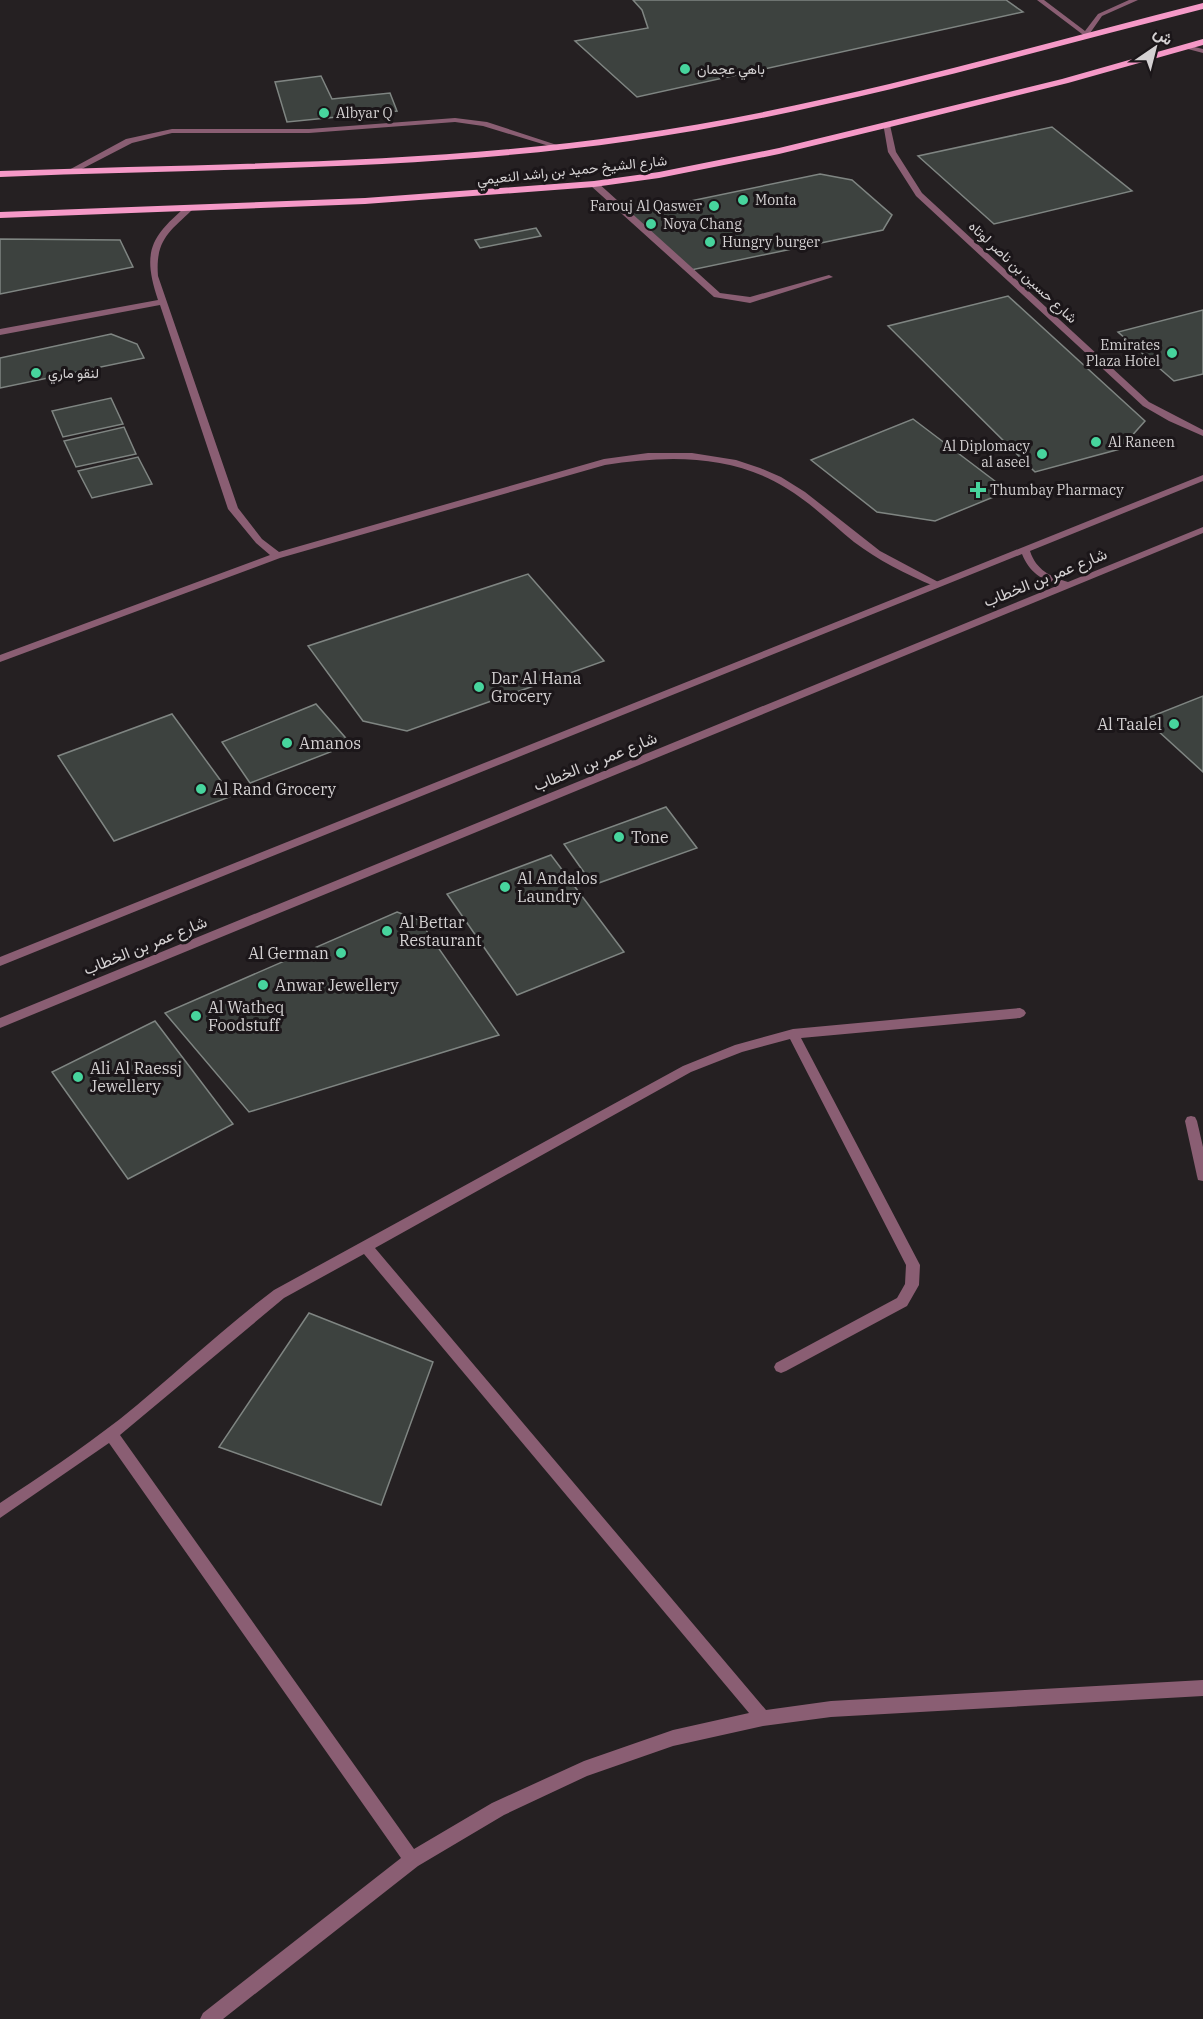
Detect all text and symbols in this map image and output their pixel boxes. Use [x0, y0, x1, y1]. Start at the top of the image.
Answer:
north arrow [1125, 18, 1185, 78]
text: ش [1150, 22, 1177, 49]
place label: باهي عجمان [697, 60, 765, 81]
marker: باهي عجمان [678, 62, 692, 76]
place label: Albyar Q [336, 104, 392, 122]
marker: Albyar Q [317, 106, 331, 120]
street label: شارع الشيخ حميد بن راشد النعيمي [476, 151, 668, 192]
place label: Monta [755, 191, 797, 209]
marker: Monta [736, 193, 750, 207]
place label: Farouj Al Qaswer [590, 197, 703, 215]
marker: Farouj Al Qaswer [707, 199, 721, 213]
place label: Noya Chang [663, 215, 742, 233]
marker: Noya Chang [644, 217, 658, 231]
street label: شارع حسين بن ناصر لوتاه [964, 217, 1081, 328]
place label: Hungry burger [722, 233, 821, 251]
marker: Hungry burger [703, 235, 717, 249]
place label: Emirates Plaza Hotel [1086, 336, 1160, 370]
marker: Emirates Plaza Hotel [1165, 346, 1179, 360]
place label: لنقو ماري [48, 364, 99, 385]
marker: لنقو ماري [29, 366, 43, 380]
place label: Al Raneen [1108, 433, 1175, 451]
marker: Al Raneen [1089, 435, 1103, 449]
place label: Al Diplomacy al aseel [942, 437, 1031, 471]
marker: Al Diplomacy al aseel [1035, 447, 1049, 461]
place label: Thumbay Pharmacy [990, 481, 1124, 499]
marker: Thumbay Pharmacy [971, 483, 985, 497]
street label: شارع عمر بن الخطاب [980, 543, 1110, 613]
place label: Dar Al Hana Grocery [491, 668, 582, 706]
marker: Dar Al Hana Grocery [472, 680, 486, 694]
place label: Al Taalel [1097, 714, 1162, 734]
marker: Al Taalel [1167, 717, 1181, 731]
street label: شارع عمر بن الخطاب [530, 727, 660, 797]
place label: Amanos [299, 733, 361, 753]
marker: Amanos [280, 736, 294, 750]
place label: Al Rand Grocery [213, 779, 337, 799]
marker: Al Rand Grocery [194, 782, 208, 796]
place label: Tone [631, 827, 669, 847]
marker: Tone [612, 830, 626, 844]
place label: Al Andalos Laundry [517, 868, 598, 906]
marker: Al Andalos Laundry [498, 880, 512, 894]
street label: شارع عمر بن الخطاب [80, 911, 210, 981]
place label: Al Bettar Restaurant [399, 912, 482, 950]
marker: Al Bettar Restaurant [380, 924, 394, 938]
place label: Al German [248, 943, 329, 963]
marker: Al German [334, 946, 348, 960]
place label: Anwar Jewellery [275, 975, 399, 995]
marker: Anwar Jewellery [256, 978, 270, 992]
place label: Al Watheq Foodstuff [208, 997, 285, 1035]
marker: Al Watheq Foodstuff [189, 1009, 203, 1023]
place label: Ali Al Raessj Jewellery [90, 1058, 182, 1096]
marker: Ali Al Raessj Jewellery [71, 1070, 85, 1084]

